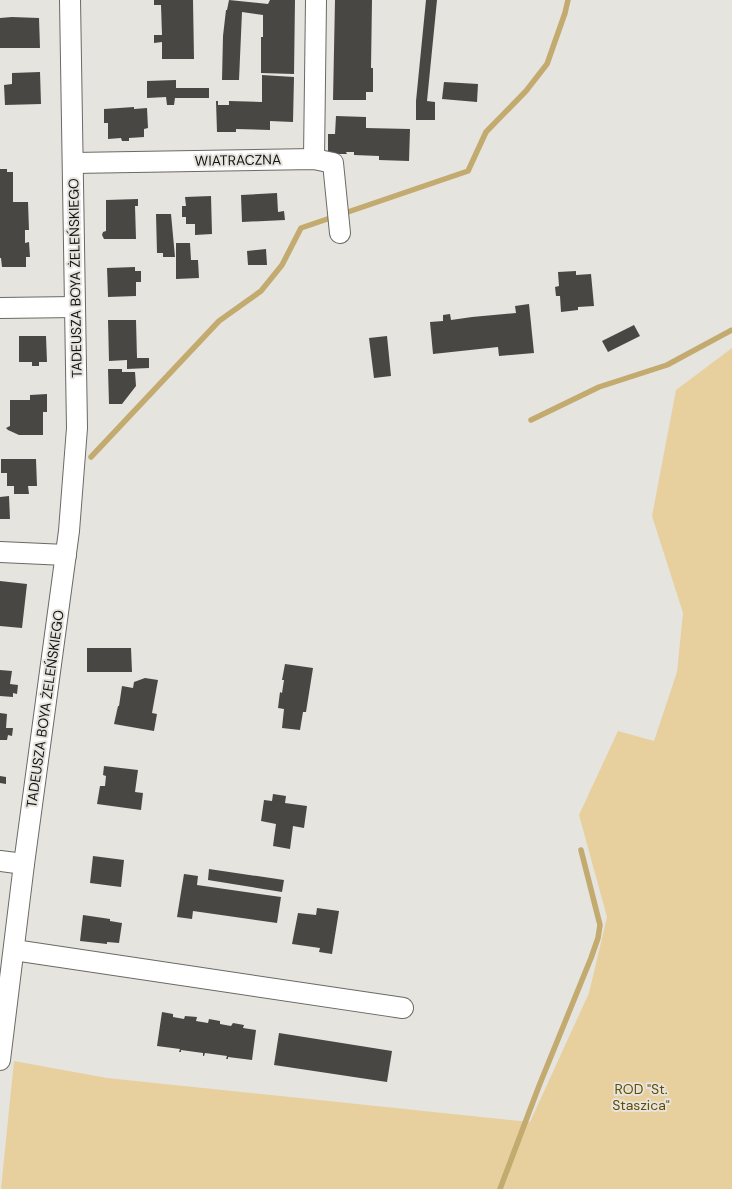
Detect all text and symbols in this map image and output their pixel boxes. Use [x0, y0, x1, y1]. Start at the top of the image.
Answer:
street label: WIATRACZNA [195, 150, 281, 170]
street label: TADEUSZA BOYA ŻELEŃSKIEGO [64, 178, 86, 378]
street label: TADEUSZA BOYA ŻELEŃSKIEGO [22, 609, 68, 809]
park label: ROD "St. Staszica" [612, 1080, 670, 1114]

